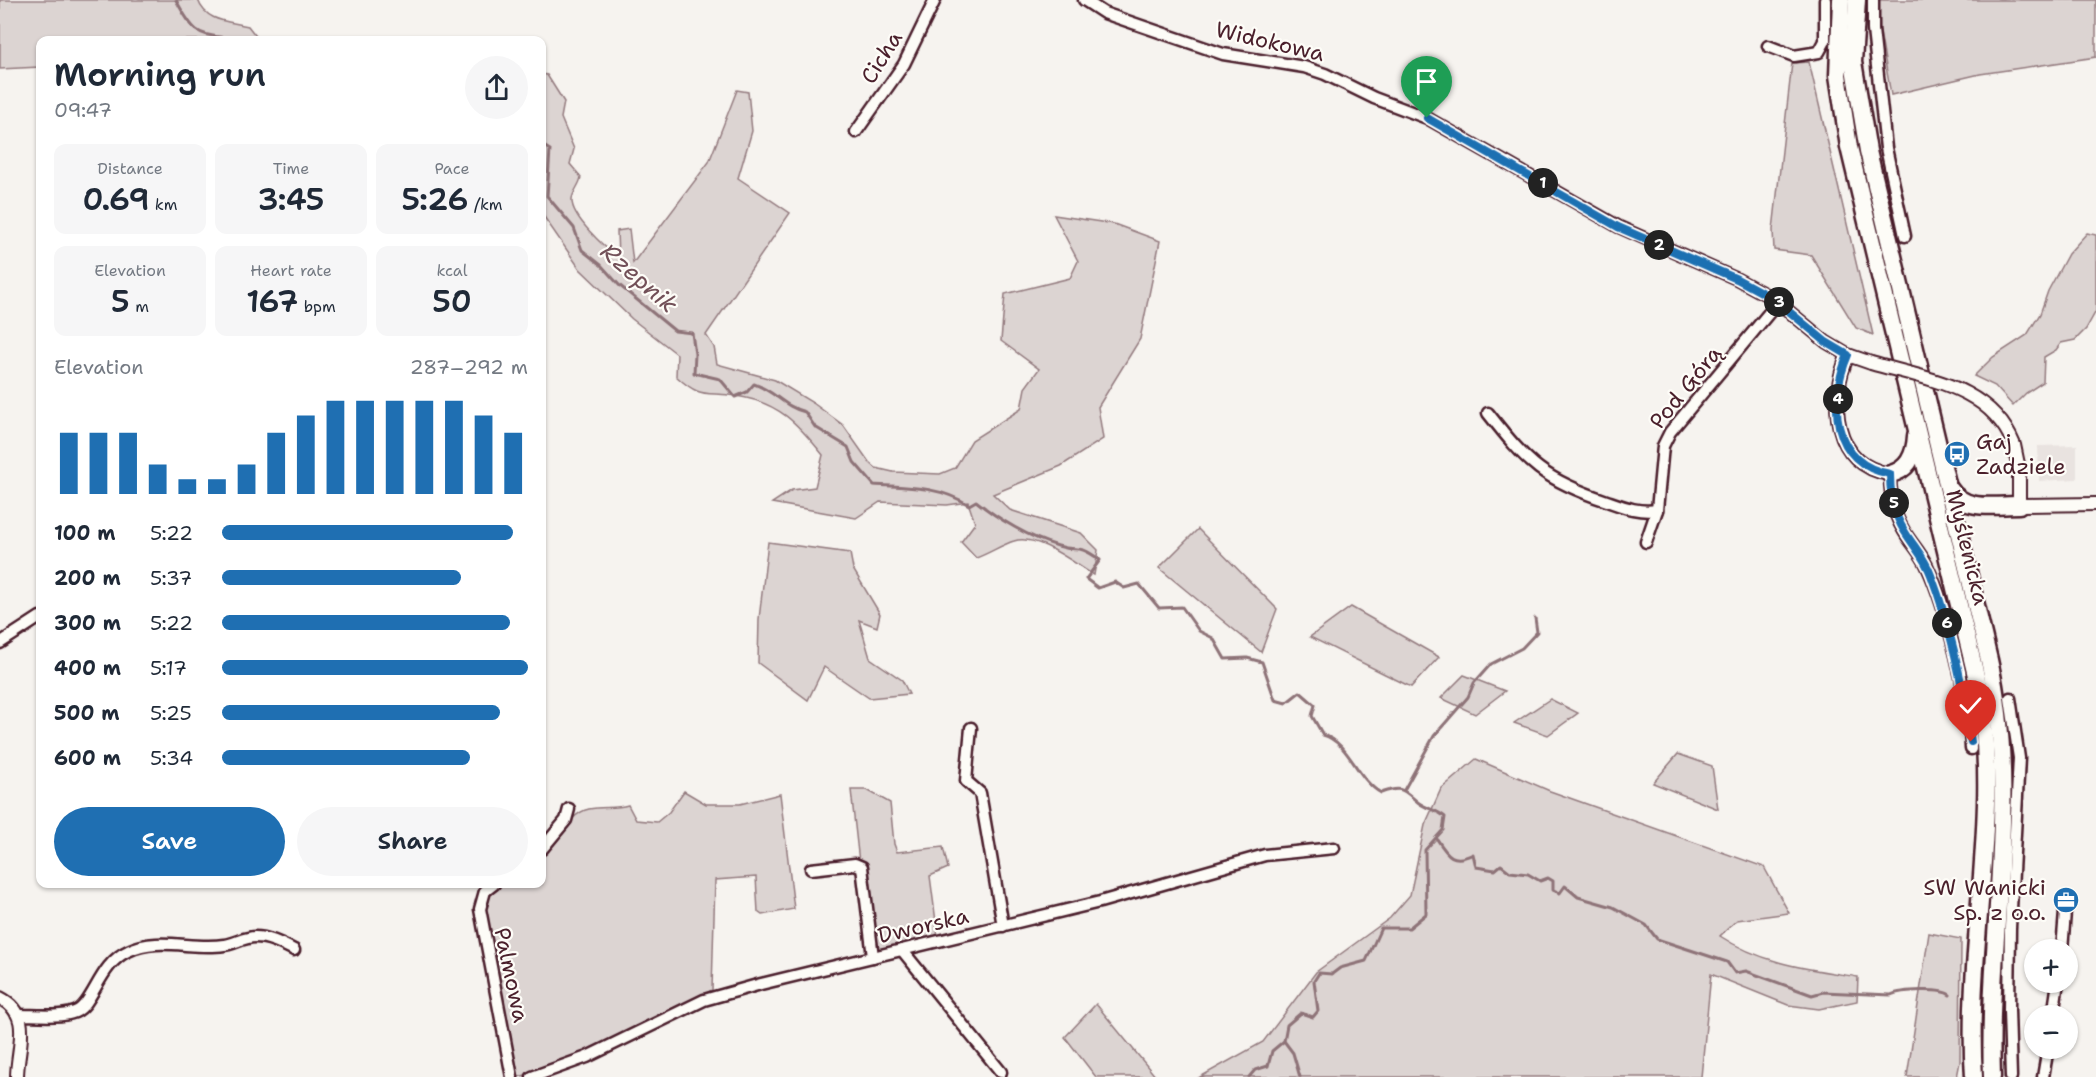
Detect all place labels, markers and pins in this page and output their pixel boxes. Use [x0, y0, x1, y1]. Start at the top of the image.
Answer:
pin [1401, 56, 1452, 118]
pin: 1 [1528, 168, 1558, 198]
pin: 2 [1644, 230, 1674, 260]
pin: 3 [1764, 287, 1794, 317]
pin: 4 [1823, 384, 1853, 414]
place label: Gaj Zadziele [1976, 427, 2066, 481]
bus stop icon: Gaj Zadziele [1942, 439, 1972, 469]
pin: 5 [1879, 488, 1909, 518]
pin: 6 [1932, 608, 1962, 638]
pin [1945, 680, 1996, 742]
place label: SW Wanicki Sp. z o.o. [1923, 873, 2046, 927]
office icon: SW Wanicki Sp. z o.o. [2051, 885, 2081, 915]

